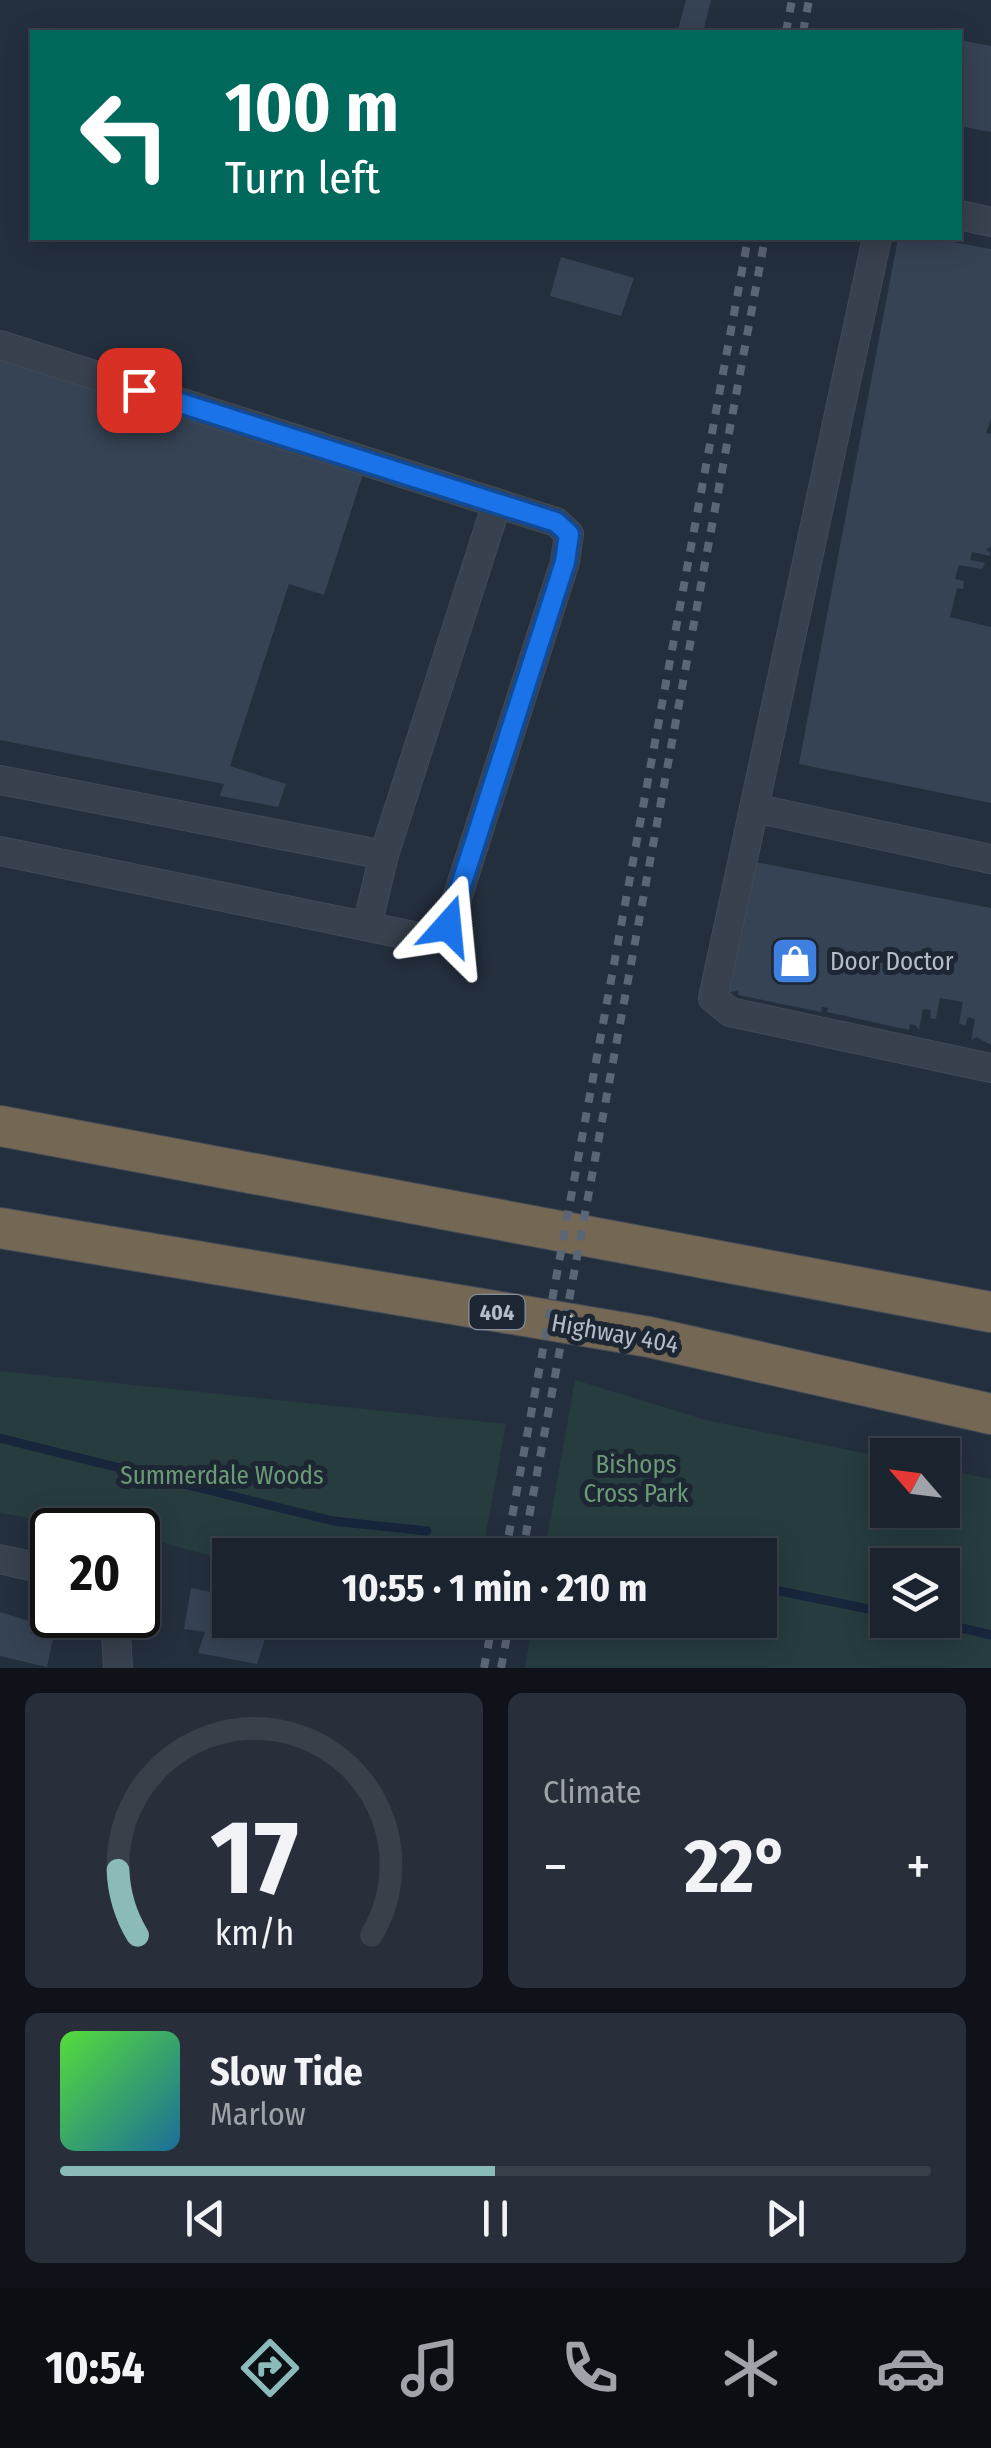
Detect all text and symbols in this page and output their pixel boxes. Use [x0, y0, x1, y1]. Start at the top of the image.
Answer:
text: 100 m [225, 66, 399, 150]
icon: left [60, 70, 190, 200]
text: Turn left [225, 151, 380, 205]
pin [97, 348, 182, 433]
icon: arrive [112, 363, 167, 418]
position arrow [396, 874, 500, 978]
shop icon: Door Doctor [769, 935, 821, 987]
place label: Door Doctor [830, 947, 954, 977]
road number: 404 [470, 1295, 524, 1329]
street label: Highway 404 [549, 1308, 681, 1360]
north arrow [870, 1438, 960, 1528]
map controls [870, 1438, 960, 1638]
park label: Bishops Cross Park [584, 1450, 689, 1509]
park label: Summerdale Woods [120, 1461, 324, 1491]
speed limit sign: 20 [30, 1508, 160, 1638]
button: layers [870, 1548, 960, 1638]
text: 10:55 · 1 min · 210 m [342, 1565, 647, 1611]
text: Climate [543, 1773, 642, 1811]
text: 17 [210, 1796, 298, 1921]
text: 22° [685, 1822, 789, 1912]
text: − [543, 1834, 568, 1900]
text: + [906, 1834, 931, 1900]
text: km/h [214, 1912, 294, 1954]
text: Slow Tide [210, 2049, 363, 2095]
text: Marlow [210, 2095, 306, 2133]
icon: previous [178, 2191, 233, 2246]
icon: pause [468, 2191, 523, 2246]
icon: next [758, 2191, 813, 2246]
icon: directions [235, 2333, 305, 2403]
icon: music [395, 2333, 465, 2403]
icon: phone [555, 2333, 625, 2403]
icon: climate [716, 2333, 786, 2403]
icon: car [876, 2333, 946, 2403]
text: 10:54 [45, 2341, 145, 2395]

